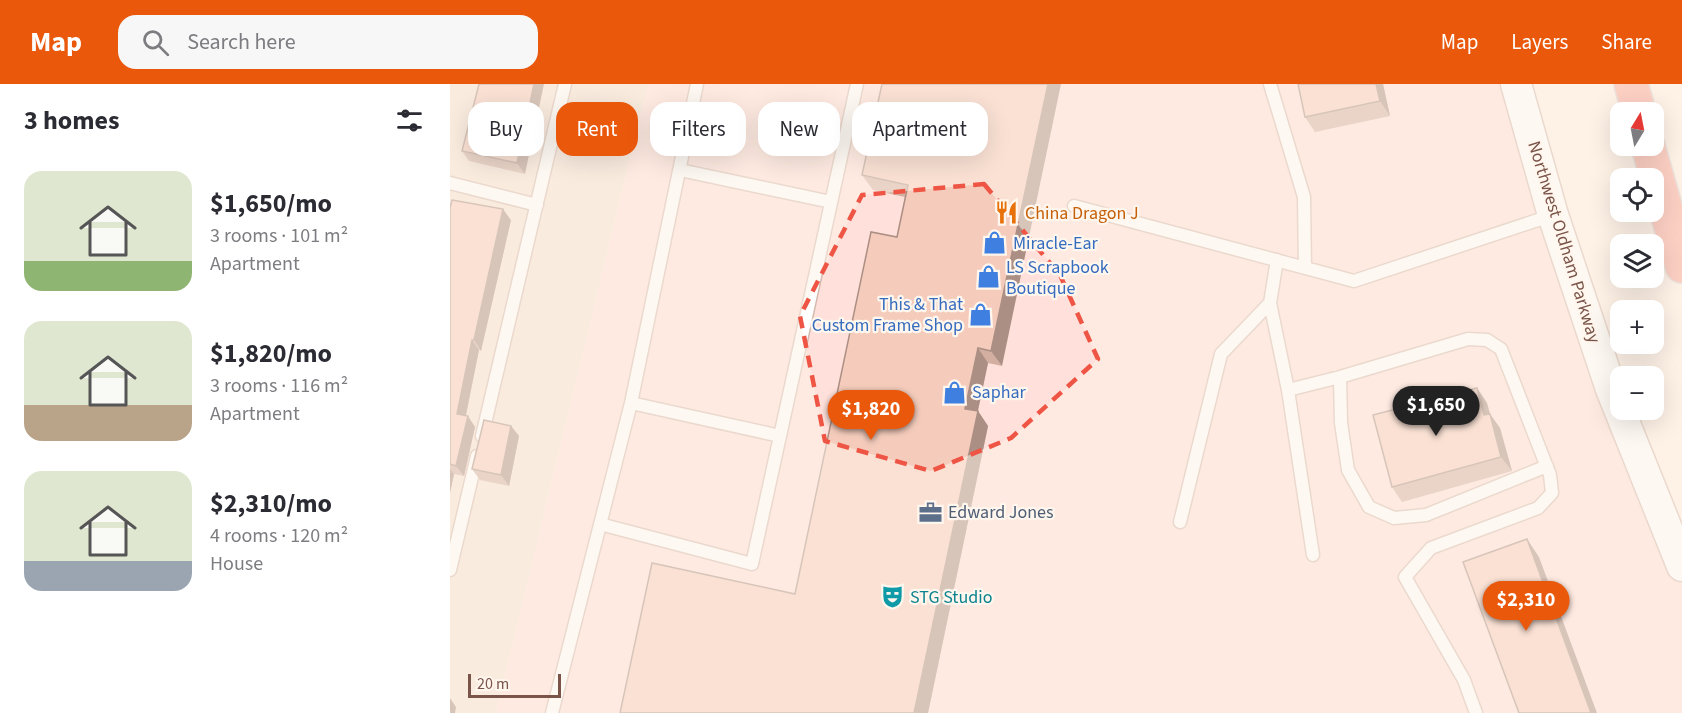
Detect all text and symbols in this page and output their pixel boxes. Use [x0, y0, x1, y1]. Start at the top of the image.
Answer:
search box [118, 15, 538, 69]
text: Map [30, 22, 82, 62]
icon: search [139, 26, 172, 59]
text: Search here [187, 26, 296, 58]
text: Map [1441, 27, 1478, 57]
text: Layers [1511, 27, 1568, 57]
text: Share [1601, 27, 1652, 57]
text: 3 homes [24, 102, 119, 139]
chip: Buy [468, 102, 544, 156]
chip: Rent [556, 102, 638, 156]
chip: Filters [650, 102, 746, 156]
chip: New [758, 102, 840, 156]
chip: Apartment [852, 102, 988, 156]
north arrow [1610, 102, 1664, 156]
map controls [1610, 102, 1664, 420]
icon: filters [393, 104, 426, 137]
street label: Northwest Oldham Parkway [1521, 138, 1607, 347]
button: locate [1610, 168, 1664, 222]
text: $1,650/mo [210, 185, 332, 222]
icon: home [72, 195, 144, 267]
restaurant icon: China Dragon J [994, 200, 1020, 226]
place label: China Dragon J [1025, 201, 1139, 226]
text: 3 rooms · 101 m² [210, 222, 348, 250]
shop icon: Miracle-Ear [982, 230, 1008, 256]
place label: Miracle-Ear [1013, 231, 1098, 256]
button: layers [1610, 234, 1664, 288]
text: Apartment [210, 250, 300, 278]
place label: LS Scrapbook Boutique [1006, 255, 1109, 301]
shop icon: LS Scrapbook Boutique [975, 264, 1001, 290]
place label: This & That Custom Frame Shop [812, 292, 963, 338]
button: + [1610, 300, 1664, 354]
shop icon: This & That Custom Frame Shop [968, 301, 994, 327]
text: $1,820/mo [210, 335, 332, 372]
icon: home [72, 345, 144, 417]
button: − [1610, 366, 1664, 420]
text: 3 rooms · 116 m² [210, 372, 348, 400]
shop icon: Saphar [941, 379, 967, 405]
place label: Saphar [972, 380, 1027, 405]
pin: $1,650 [1387, 386, 1485, 437]
pin: $1,820 [822, 390, 920, 441]
text: $1,650 [1407, 391, 1465, 419]
text: $1,820 [842, 395, 900, 423]
text: Apartment [210, 400, 300, 428]
text: $2,310/mo [210, 485, 332, 522]
icon: home [72, 495, 144, 567]
office icon: Edward Jones [917, 499, 943, 525]
place label: Edward Jones [948, 500, 1053, 525]
text: 4 rooms · 120 m² [210, 522, 348, 550]
text: House [210, 550, 263, 578]
pin: $2,310 [1477, 581, 1575, 632]
theatre icon: STG Studio [879, 584, 905, 610]
place label: STG Studio [910, 585, 992, 610]
text: $2,310 [1497, 586, 1555, 614]
scale bar [468, 671, 561, 698]
text: 20 m [477, 673, 509, 695]

